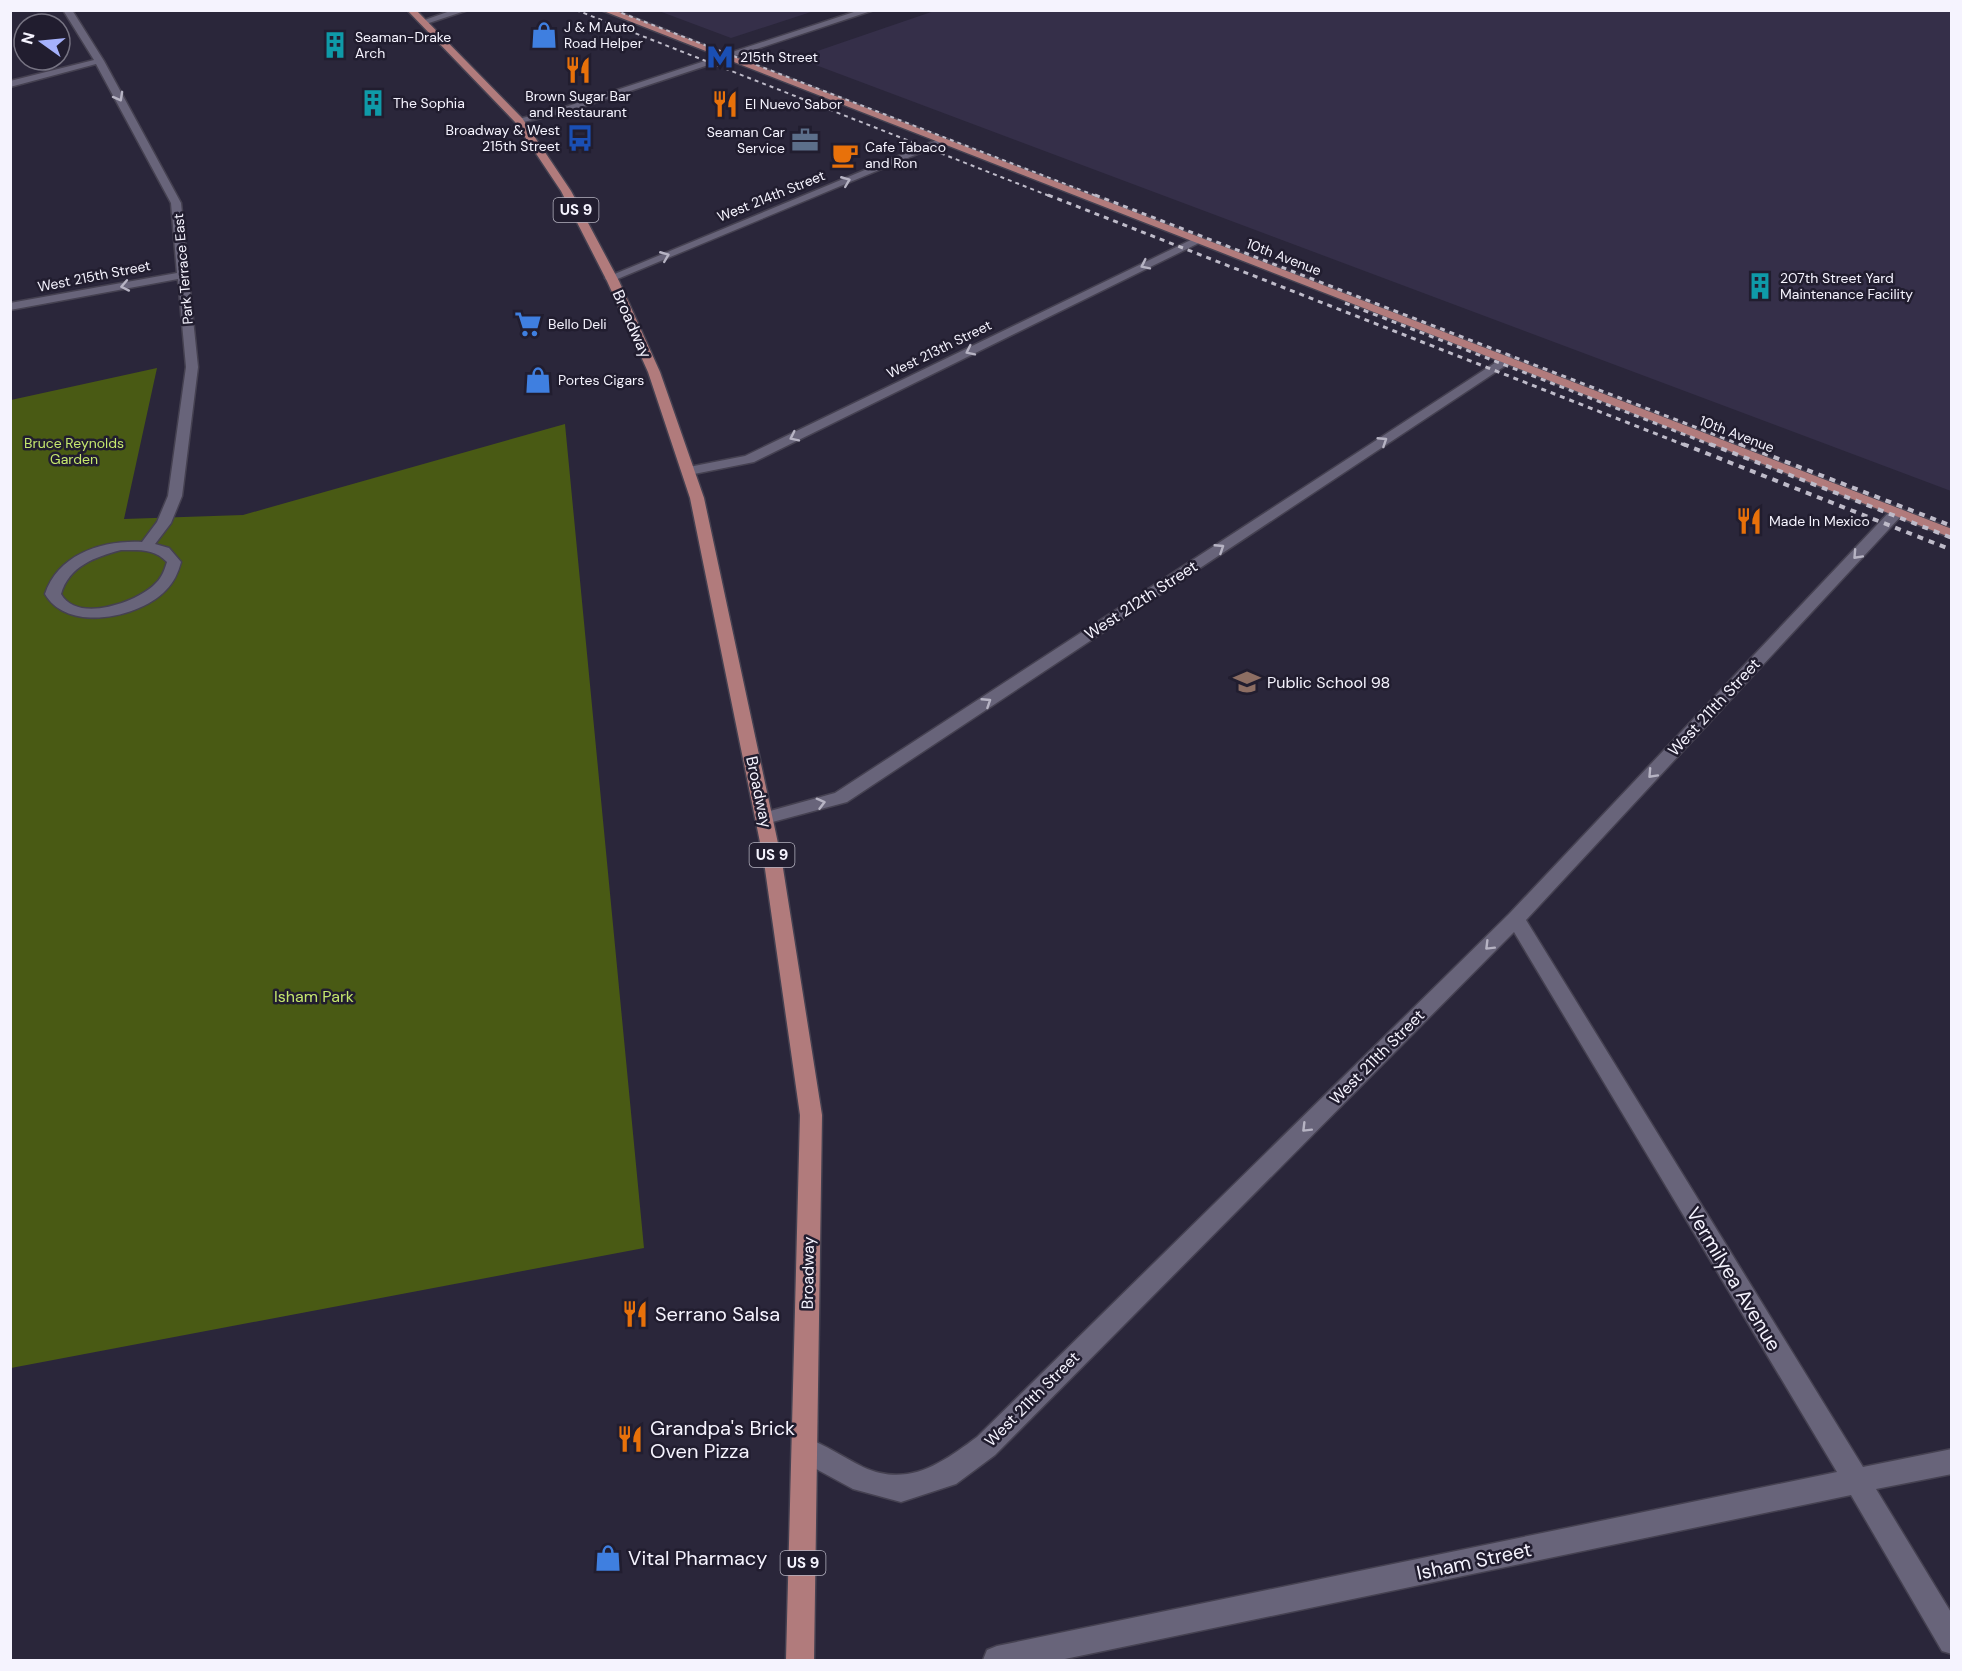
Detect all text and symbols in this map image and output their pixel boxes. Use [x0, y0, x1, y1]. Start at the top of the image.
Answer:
north arrow [12, 12, 72, 72]
place label: J & M Auto Road Helper [564, 18, 643, 52]
shop icon: J & M Auto Road Helper [529, 20, 559, 50]
place label: Seaman-Drake Arch [355, 28, 451, 62]
text: N [16, 30, 40, 47]
building icon: Seaman-Drake Arch [320, 30, 350, 60]
metro station icon: 215th Street [705, 42, 735, 72]
place label: 215th Street [740, 48, 818, 66]
restaurant icon: Brown Sugar Bar and Restaurant [563, 55, 593, 85]
place label: Brown Sugar Bar and Restaurant [525, 87, 631, 121]
building icon: The Sophia [358, 88, 388, 118]
restaurant icon: El Nuevo Sabor [710, 89, 740, 119]
one-way arrow [112, 91, 123, 101]
place label: The Sophia [393, 94, 465, 112]
place label: El Nuevo Sabor [745, 95, 842, 113]
place label: Broadway & West 215th Street [446, 121, 560, 155]
bus stop icon: Broadway & West 215th Street [565, 123, 595, 153]
place label: Seaman Car Service [707, 123, 785, 157]
office icon: Seaman Car Service [790, 125, 820, 155]
place label: Cafe Tabaco and Ron [865, 138, 946, 172]
cafe icon: Cafe Tabaco and Ron [830, 140, 860, 170]
street label: West 214th Street [715, 166, 827, 226]
one-way arrow [839, 176, 850, 188]
road number: US 9 [554, 198, 598, 222]
street label: Park Terrace East [169, 213, 197, 325]
street label: 10th Avenue [1244, 234, 1324, 280]
one-way arrow [659, 251, 670, 263]
street label: West 215th Street [36, 256, 152, 296]
one-way arrow [1140, 258, 1151, 270]
place label: 207th Street Yard Maintenance Facility [1780, 269, 1913, 303]
building icon: 207th Street Yard Maintenance Facility [1745, 271, 1775, 301]
one-way arrow [121, 279, 131, 292]
street label: Broadway [608, 286, 656, 362]
supermarket icon: Bello Deli [513, 309, 543, 339]
place label: Bello Deli [548, 315, 607, 333]
street label: West 213th Street [884, 316, 994, 382]
one-way arrow [965, 344, 976, 355]
shop icon: Portes Cigars [523, 365, 553, 395]
place label: Portes Cigars [558, 371, 644, 389]
street label: 10th Avenue [1697, 411, 1777, 457]
one-way arrow [790, 429, 801, 441]
park label: Bruce Reynolds Garden [24, 434, 124, 468]
one-way arrow [1376, 437, 1387, 448]
restaurant icon: Made In Mexico [1734, 506, 1764, 536]
place label: Made In Mexico [1769, 512, 1870, 530]
one-way arrow [1214, 544, 1224, 556]
one-way arrow [1853, 548, 1864, 559]
street label: West 212th Street [1081, 556, 1201, 644]
street label: West 211th Street [1663, 654, 1765, 760]
school or university icon: Public School 98 [1232, 667, 1262, 697]
place label: Public School 98 [1267, 672, 1390, 693]
one-way arrow [980, 698, 991, 709]
street label: Broadway [741, 754, 777, 830]
one-way arrow [1648, 767, 1659, 778]
one-way arrow [816, 798, 826, 811]
road number: US 9 [750, 843, 794, 867]
one-way arrow [1485, 939, 1495, 950]
park label: Isham Park [274, 986, 354, 1007]
street label: West 211th Street [1325, 1005, 1429, 1109]
one-way arrow [1302, 1121, 1312, 1132]
street label: Vermilyea Avenue [1681, 1202, 1787, 1356]
street label: Broadway [797, 1236, 819, 1310]
restaurant icon: Serrano Salsa [620, 1299, 650, 1329]
place label: Serrano Salsa [655, 1301, 780, 1327]
street label: West 211th Street [980, 1347, 1084, 1451]
place label: Grandpa's Brick Oven Pizza [650, 1415, 795, 1464]
restaurant icon: Grandpa's Brick Oven Pizza [615, 1424, 645, 1454]
street label: Isham Street [1414, 1536, 1534, 1586]
shop icon: Vital Pharmacy [593, 1543, 623, 1573]
place label: Vital Pharmacy [628, 1545, 767, 1571]
road number: US 9 [780, 1551, 826, 1575]

